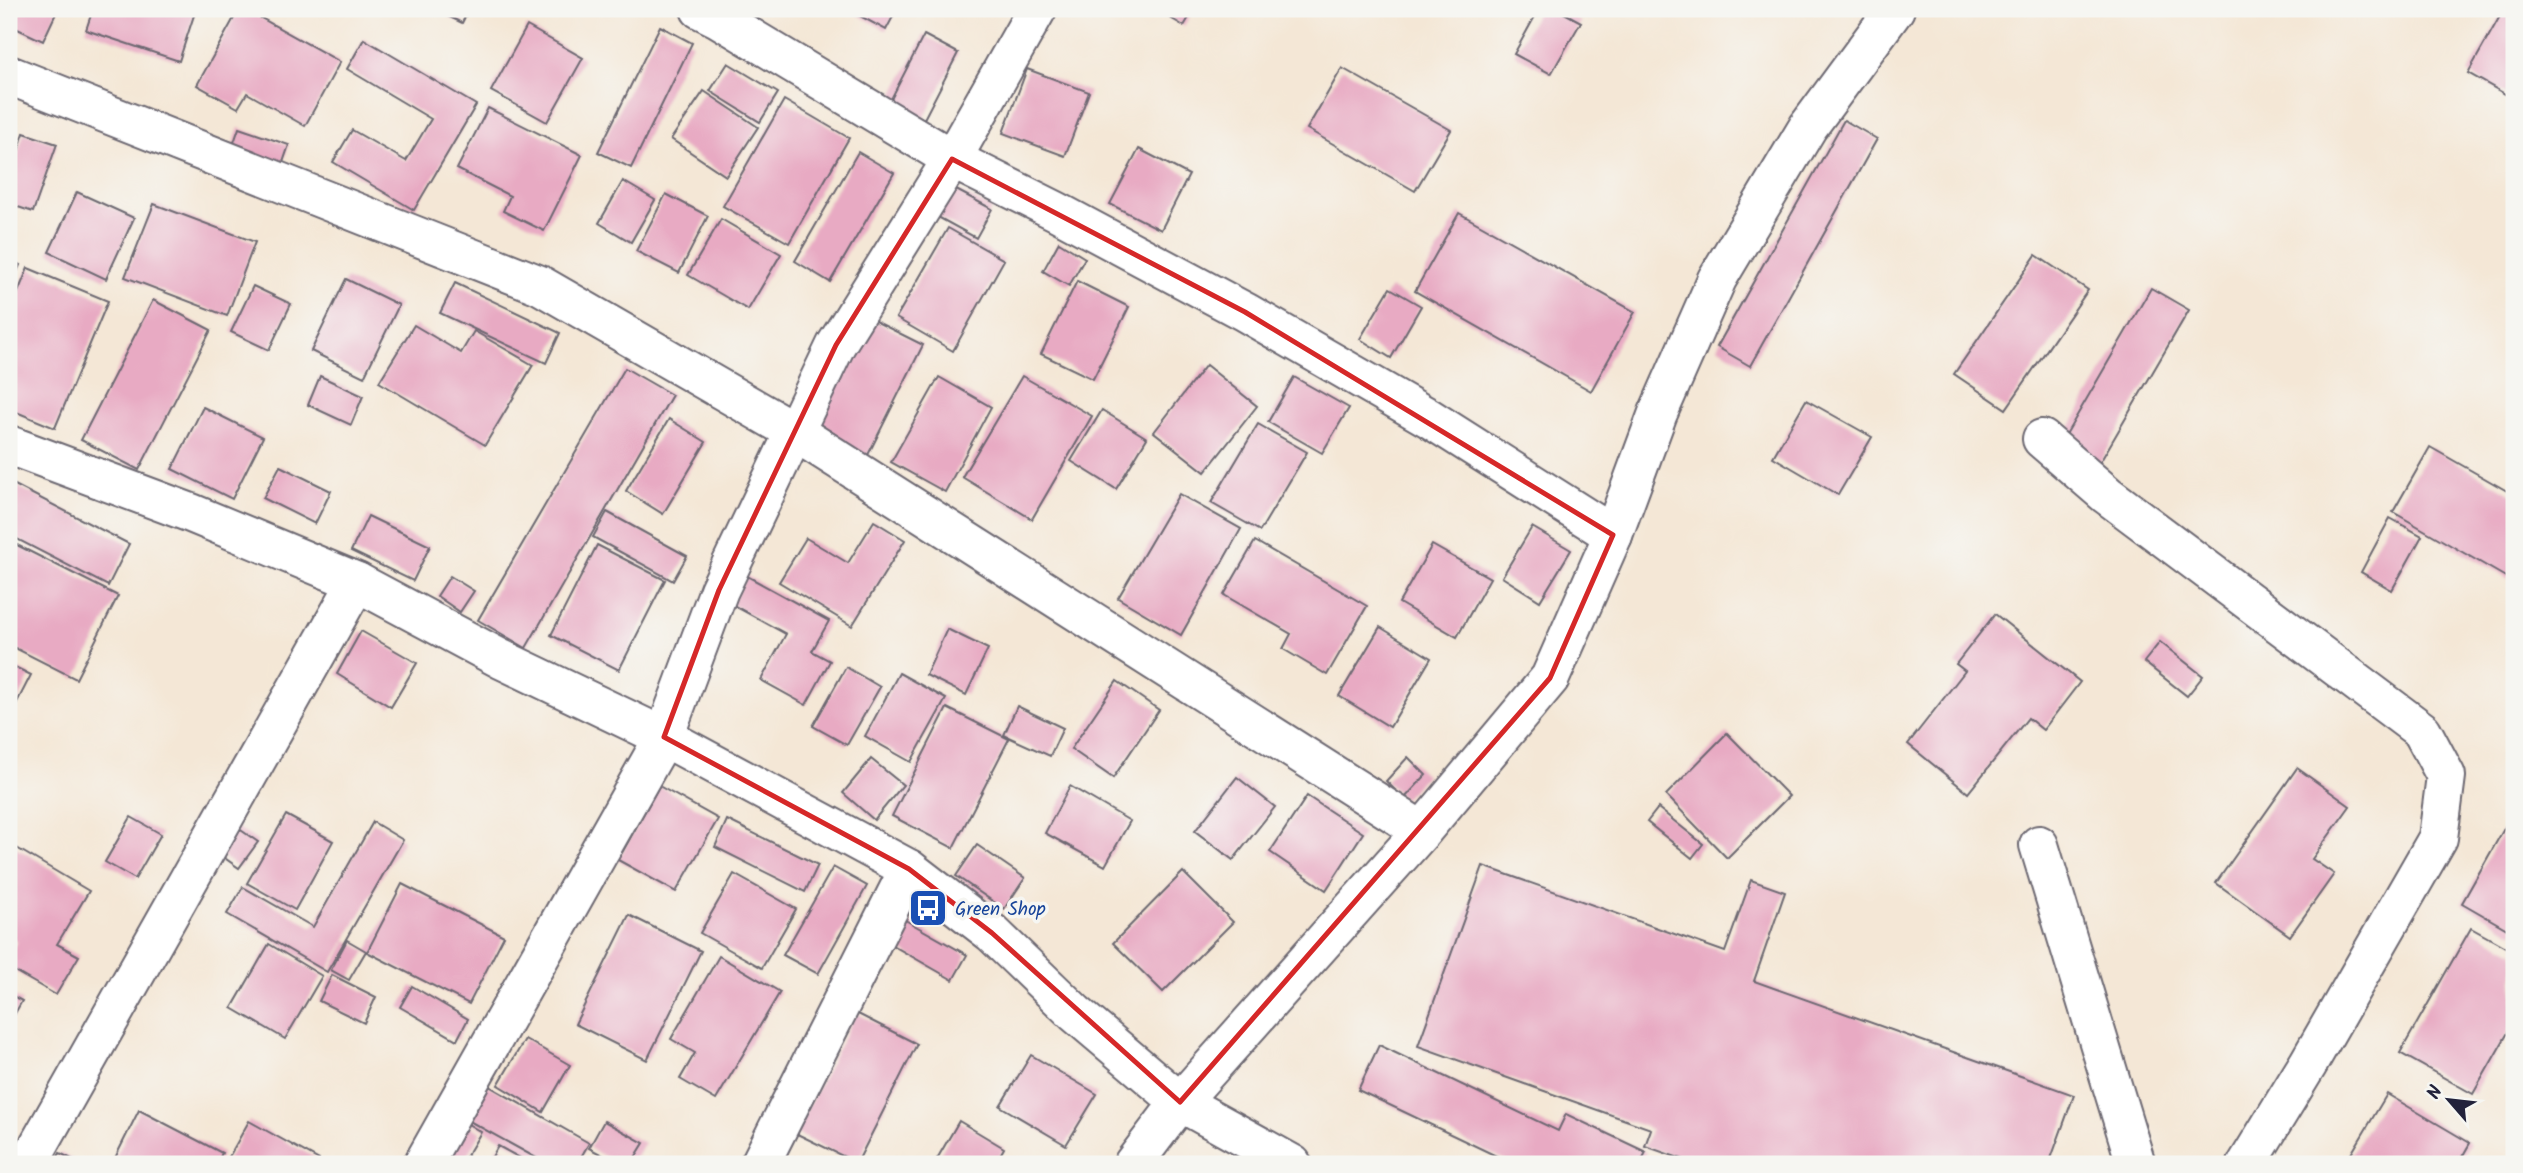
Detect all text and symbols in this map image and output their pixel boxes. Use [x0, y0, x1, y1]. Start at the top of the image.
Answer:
bus stop icon: Green Shop [907, 887, 949, 929]
place label: Green Shop [955, 895, 1046, 925]
north arrow [2414, 1064, 2484, 1134]
text: N [2420, 1081, 2452, 1105]

